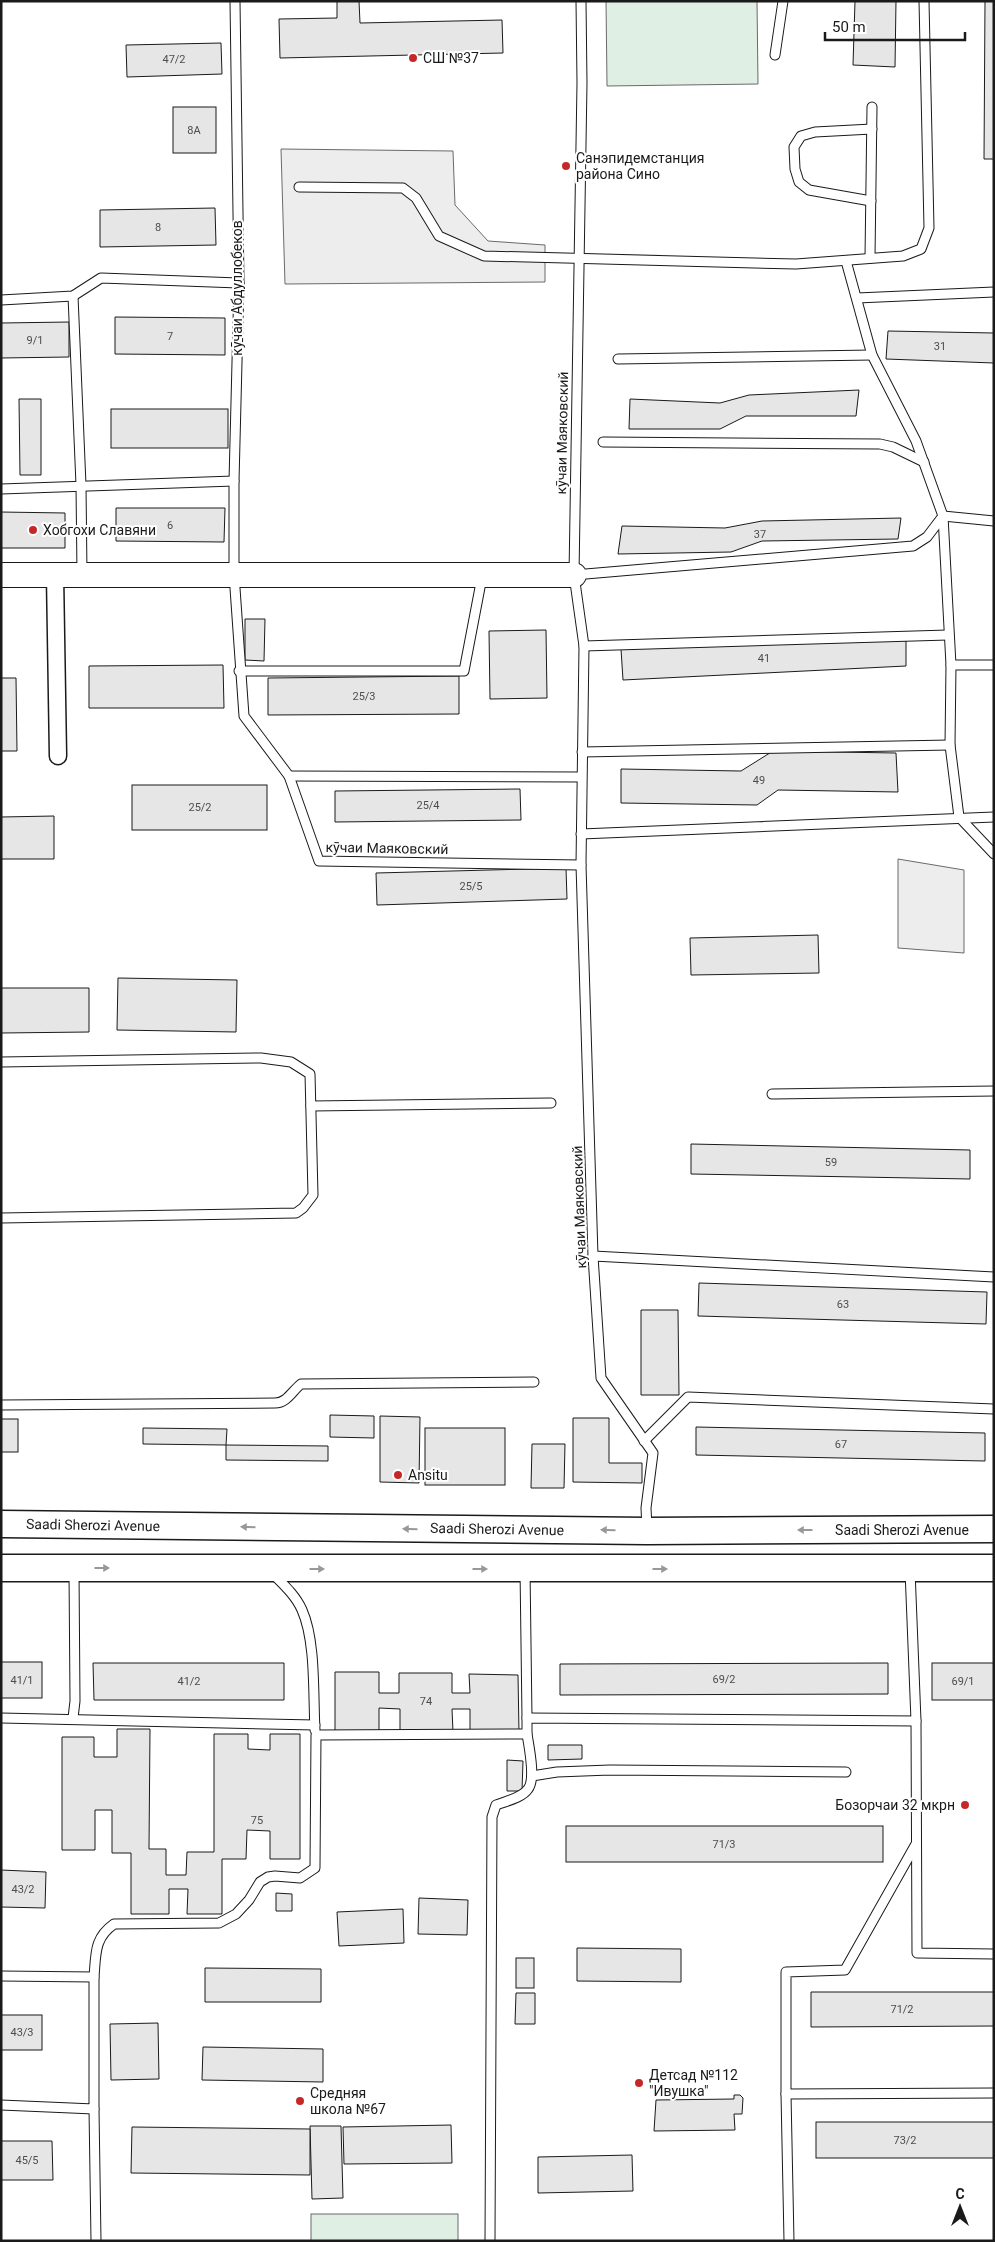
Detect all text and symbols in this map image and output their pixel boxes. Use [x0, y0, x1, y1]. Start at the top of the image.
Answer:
scale bar [825, 10, 965, 42]
text: 50 m [832, 18, 866, 36]
place label: СШ №37 [423, 50, 479, 66]
marker: СШ №37 [407, 52, 419, 64]
house number: 47/2 [162, 53, 186, 66]
house number: 8А [187, 124, 202, 137]
place label: Санэпидемстанция района Сино [576, 150, 704, 182]
marker: Санэпидемстанция района Сино [560, 160, 572, 172]
street label: кӯчаи Абдуллобеков [229, 220, 245, 356]
house number: 8 [155, 221, 161, 234]
house number: 7 [167, 330, 173, 343]
house number: 9/1 [27, 334, 43, 347]
house number: 31 [934, 340, 946, 353]
street label: кӯчаи Маяковский [553, 371, 571, 495]
house number: 6 [167, 519, 173, 532]
place label: Хобгохи Славяни [43, 522, 156, 538]
marker: Хобгохи Славяни [27, 524, 39, 536]
house number: 37 [754, 528, 766, 541]
house number: 41 [758, 652, 770, 665]
house number: 25/3 [352, 690, 376, 703]
house number: 49 [753, 774, 765, 787]
house number: 25/4 [416, 799, 440, 812]
house number: 25/2 [188, 801, 212, 814]
street label: кӯчаи Маяковский [325, 839, 449, 857]
house number: 25/5 [459, 880, 483, 893]
street label: кӯчаи Маяковский [569, 1145, 589, 1269]
house number: 59 [825, 1156, 837, 1169]
house number: 63 [837, 1298, 849, 1311]
house number: 67 [835, 1438, 847, 1451]
place label: Ansitu [408, 1467, 448, 1483]
marker: Ansitu [392, 1469, 404, 1481]
street label: Saadi Sherozi Avenue [26, 1516, 160, 1534]
street label: Saadi Sherozi Avenue [430, 1520, 564, 1538]
street label: Saadi Sherozi Avenue [835, 1522, 969, 1538]
one-way arrow [239, 1523, 255, 1531]
one-way arrow [402, 1524, 418, 1532]
one-way arrow [599, 1526, 615, 1534]
one-way arrow [797, 1526, 813, 1534]
one-way arrow [95, 1564, 111, 1572]
one-way arrow [310, 1565, 326, 1573]
one-way arrow [472, 1565, 488, 1573]
one-way arrow [652, 1565, 668, 1573]
house number: 69/2 [712, 1673, 736, 1686]
house number: 41/1 [10, 1674, 34, 1687]
house number: 41/2 [177, 1675, 201, 1688]
house number: 69/1 [951, 1675, 975, 1688]
house number: 74 [420, 1695, 432, 1708]
place label: Бозорчаи 32 мкрн [835, 1797, 955, 1813]
marker: Бозорчаи 32 мкрн [959, 1799, 971, 1811]
house number: 75 [251, 1814, 263, 1827]
house number: 71/3 [712, 1838, 736, 1851]
house number: 43/2 [11, 1883, 35, 1896]
house number: 71/2 [890, 2003, 914, 2016]
house number: 43/3 [10, 2026, 34, 2039]
place label: Детсад №112 "Ивушка" [649, 2067, 738, 2099]
marker: Детсад №112 "Ивушка" [633, 2077, 645, 2089]
place label: Средняя школа №67 [310, 2085, 386, 2117]
marker: Средняя школа №67 [294, 2095, 306, 2107]
house number: 73/2 [893, 2134, 917, 2147]
house number: 45/5 [15, 2154, 39, 2167]
north arrow [935, 2182, 985, 2232]
text: С [955, 2186, 965, 2202]

